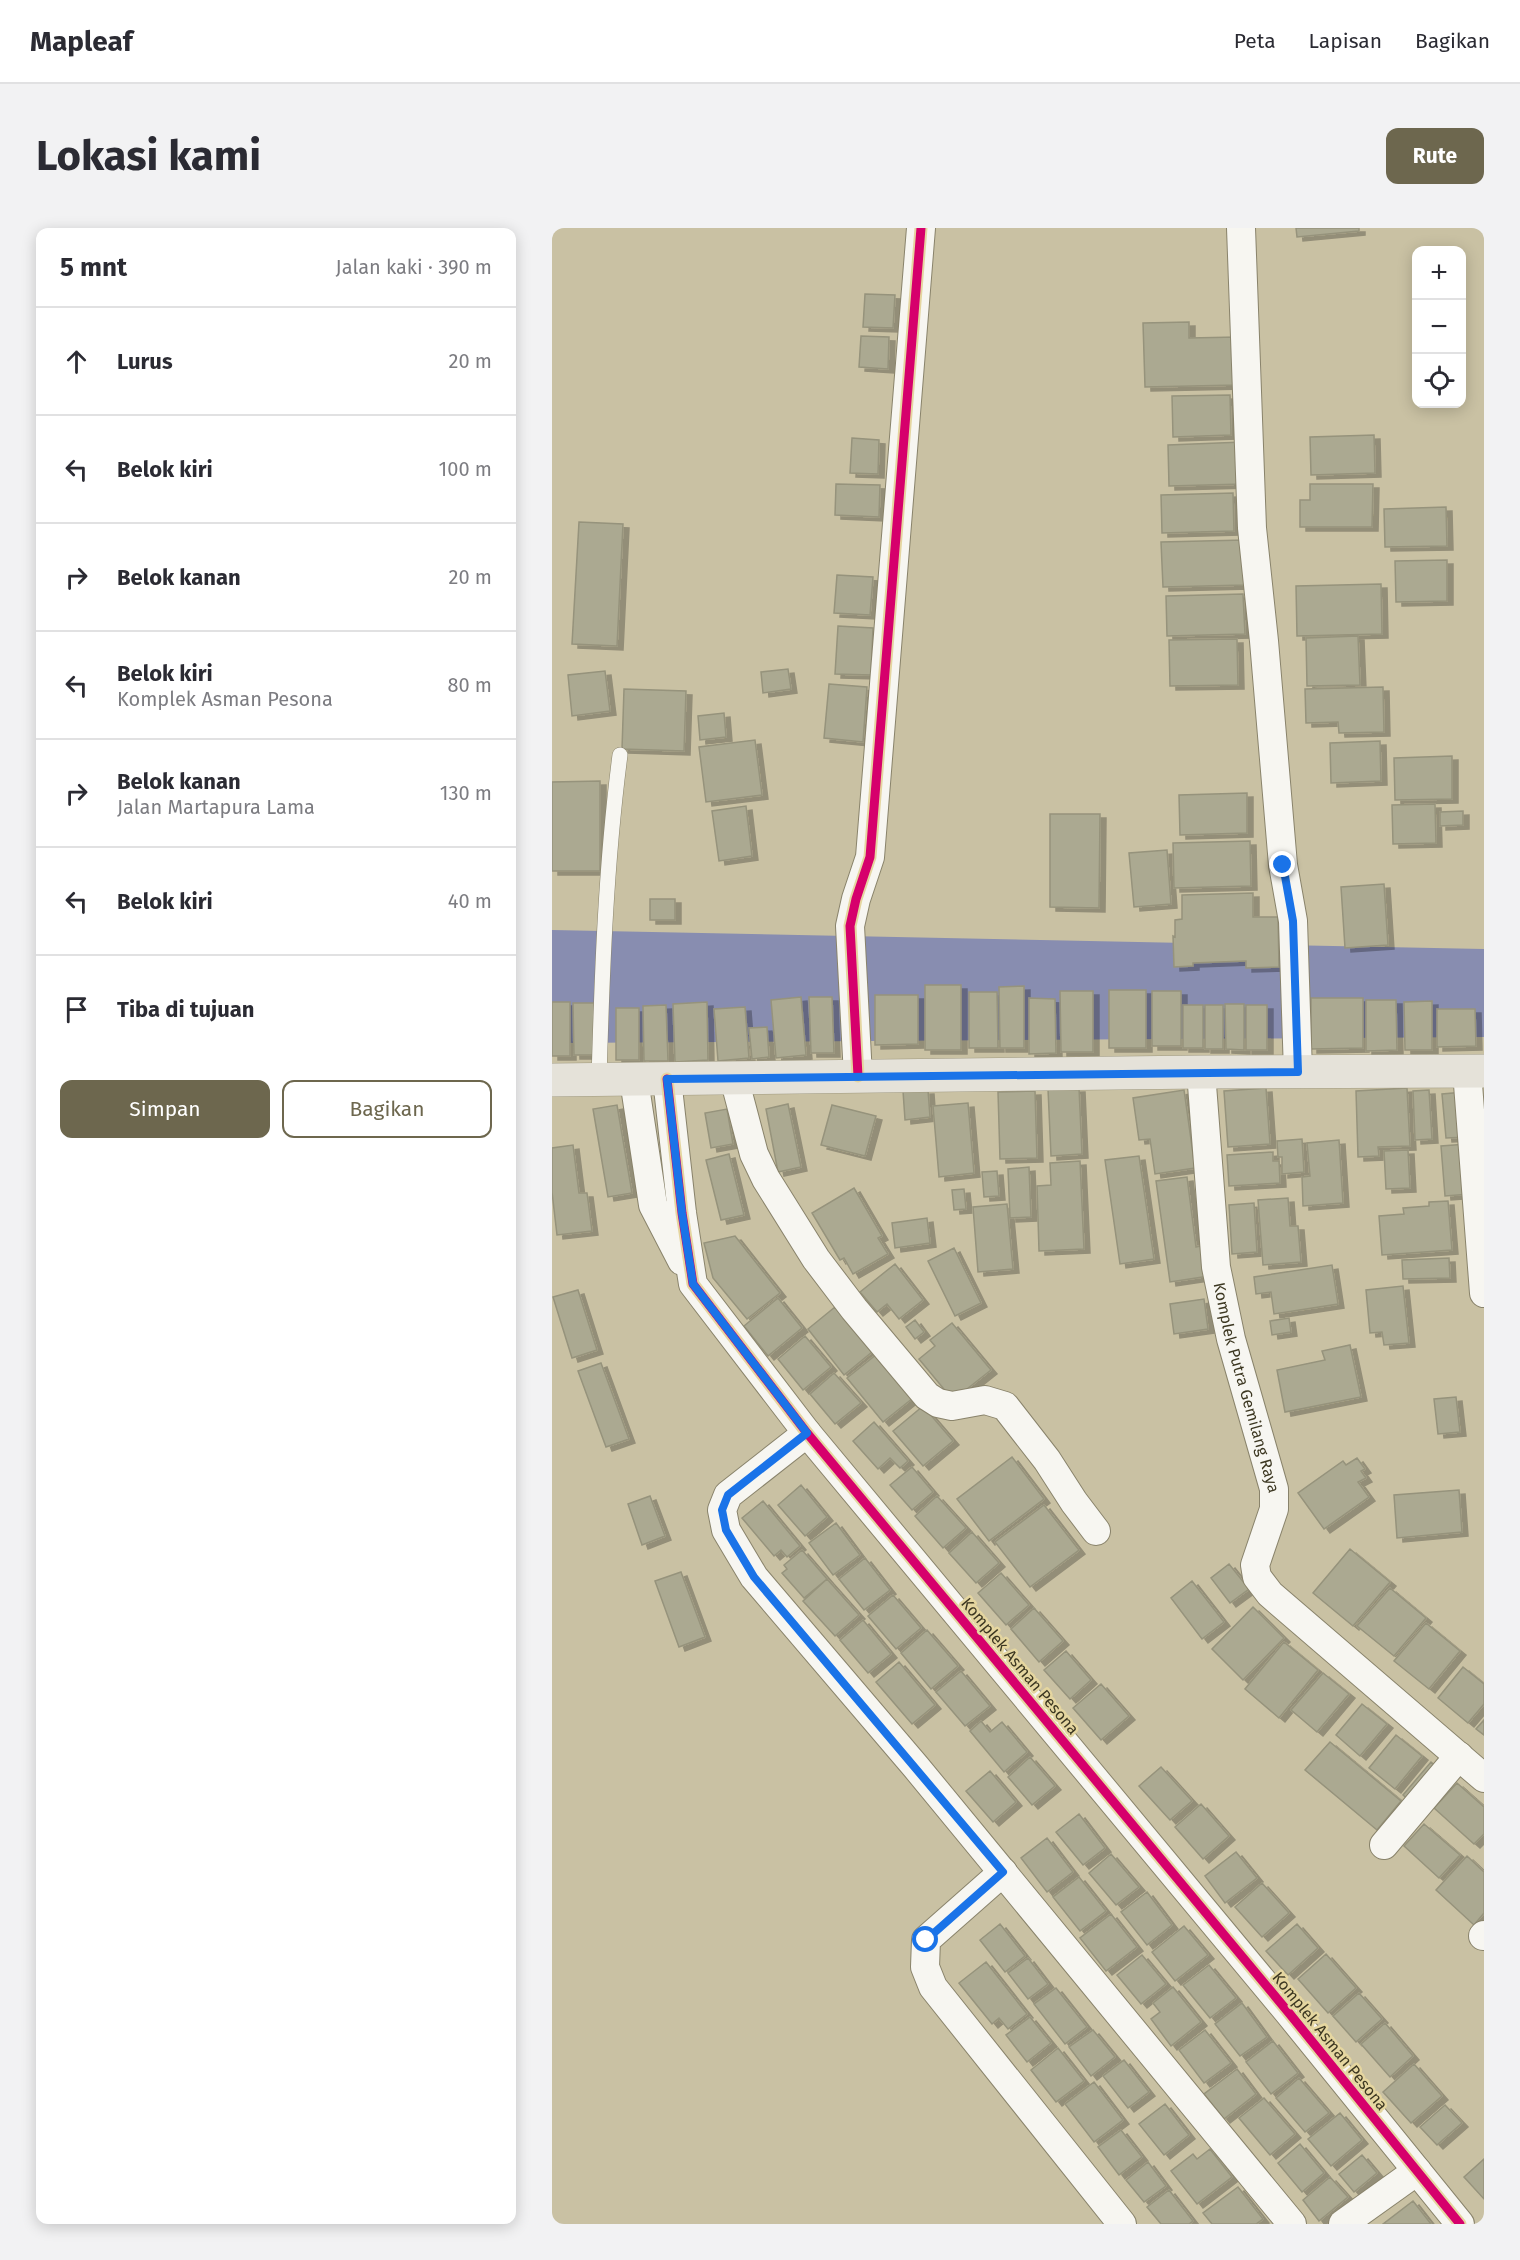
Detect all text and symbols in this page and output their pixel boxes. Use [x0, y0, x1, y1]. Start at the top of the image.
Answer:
text: Mapleaf [30, 25, 133, 58]
text: Peta [1234, 28, 1276, 54]
text: Lapisan [1309, 28, 1382, 54]
text: Bagikan [1415, 28, 1490, 54]
button: Rute [1386, 128, 1484, 184]
text: Lokasi kami [36, 131, 261, 181]
map controls [1412, 246, 1466, 408]
button: + [1412, 246, 1466, 300]
text: 5 mnt [60, 252, 127, 283]
text: Jalan kaki · 390 m [336, 255, 492, 279]
button: − [1412, 300, 1466, 354]
icon: ahead [60, 345, 93, 378]
text: Lurus [117, 348, 173, 375]
text: 20 m [449, 349, 492, 373]
button: locate [1412, 354, 1466, 408]
icon: left [60, 453, 93, 486]
text: Belok kiri [117, 456, 213, 483]
text: 100 m [439, 457, 492, 481]
icon: right [60, 561, 93, 594]
text: Belok kanan [117, 564, 241, 591]
text: 20 m [449, 565, 492, 589]
text: Belok kiri [117, 660, 213, 687]
icon: left [60, 669, 93, 702]
text: 80 m [447, 673, 492, 697]
text: Komplek Asman Pesona [117, 687, 333, 711]
text: Belok kanan [117, 768, 241, 795]
icon: right [60, 777, 93, 810]
text: 130 m [440, 781, 492, 805]
text: Jalan Martapura Lama [117, 795, 315, 819]
route end [1269, 851, 1295, 877]
icon: left [60, 885, 93, 918]
text: Belok kiri [117, 888, 213, 915]
text: 40 m [448, 889, 492, 913]
icon: arrive [60, 993, 93, 1026]
text: Tiba di tujuan [117, 996, 254, 1023]
button: Simpan [60, 1080, 270, 1138]
button: Bagikan [282, 1080, 492, 1138]
street label: Komplek Putra Gemilang Raya [1210, 1281, 1284, 1495]
street label: Komplek Asman Pesona [957, 1594, 1083, 1738]
route start [912, 1926, 938, 1952]
street label: Komplek Asman Pesona [1268, 1968, 1392, 2114]

